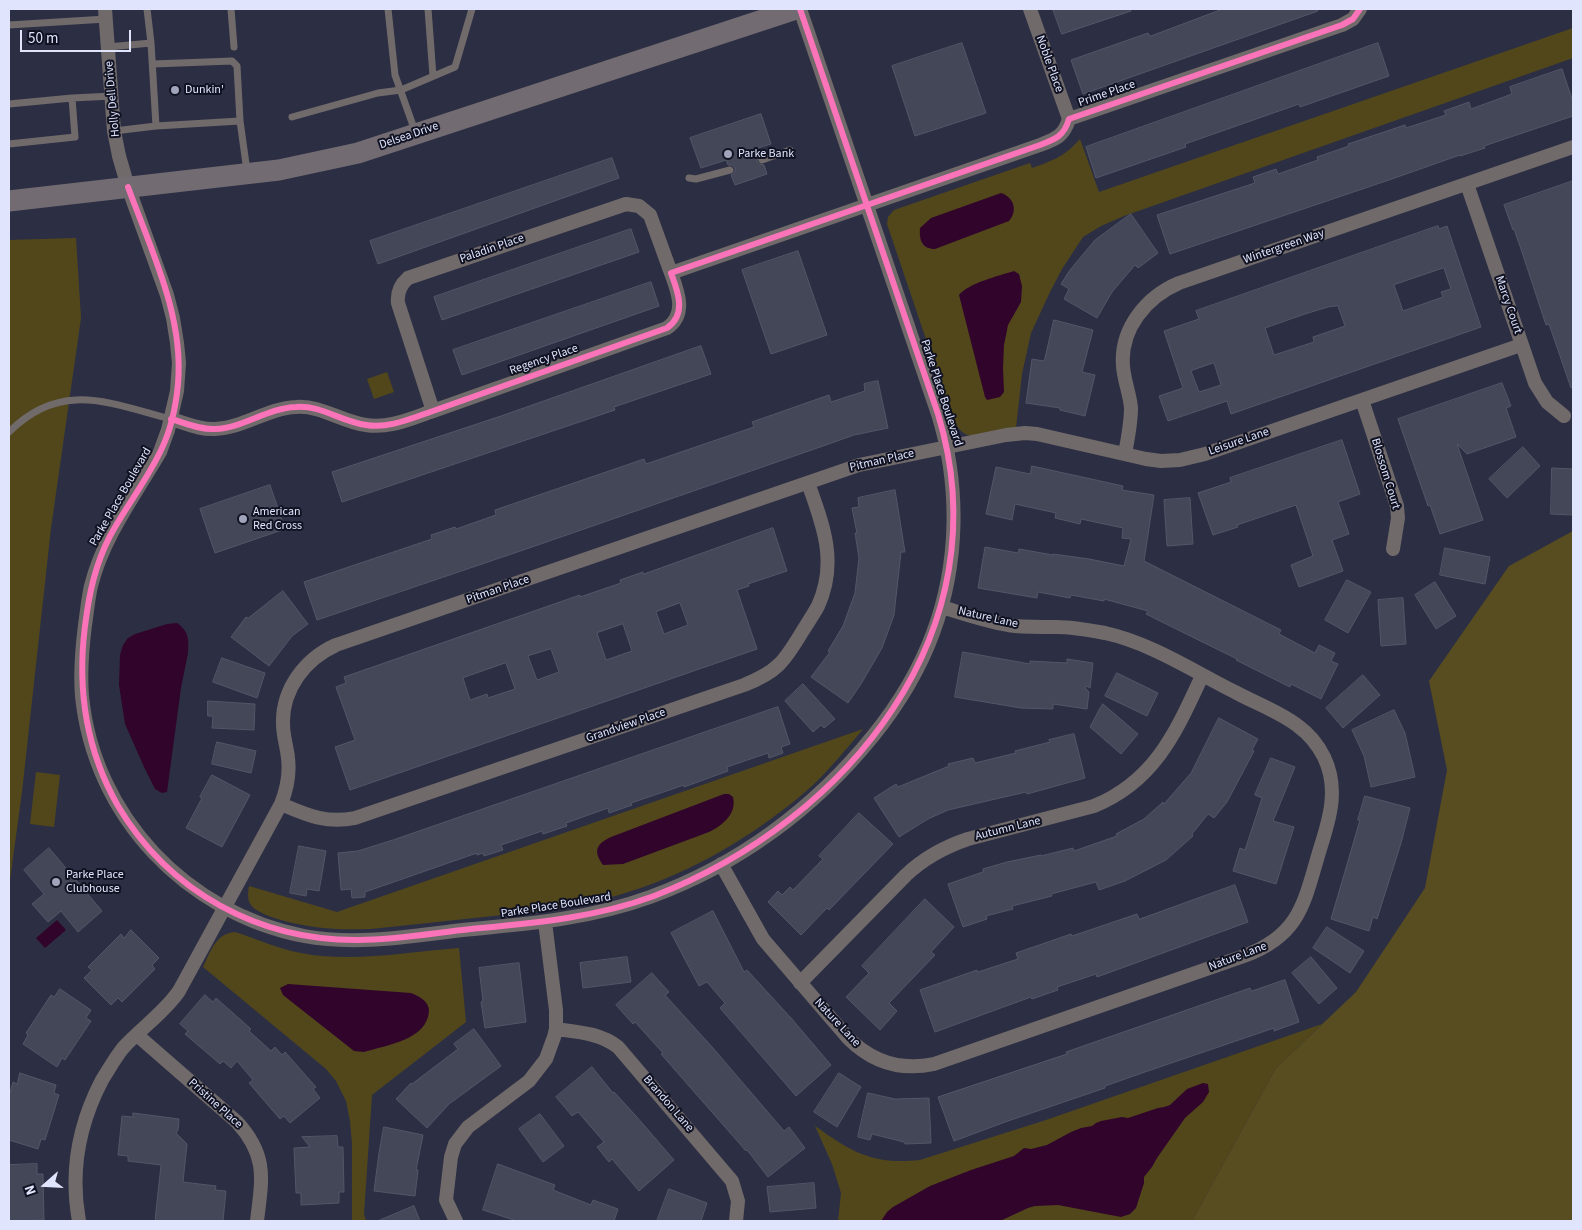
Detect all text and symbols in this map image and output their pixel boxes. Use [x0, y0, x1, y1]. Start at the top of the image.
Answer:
scale bar [22, 20, 134, 52]
text: 50 m [28, 28, 58, 49]
street label: Noble Place [1032, 34, 1066, 94]
street label: Holly Dell Drive [103, 60, 123, 138]
street label: Prime Place [1077, 78, 1137, 110]
place label: Dunkin' [185, 83, 224, 97]
marker: Dunkin' [169, 84, 181, 96]
street label: Delsea Drive [378, 119, 440, 153]
place label: Parke Bank [738, 147, 794, 161]
marker: Parke Bank [722, 148, 734, 160]
street label: Wintergreen Way [1242, 226, 1326, 268]
street label: Paladin Place [458, 231, 526, 267]
street label: Marcy Court [1491, 274, 1525, 336]
street label: Parke Place Boulevard [917, 338, 965, 448]
street label: Regency Place [508, 342, 580, 378]
street label: Leisure Lane [1207, 425, 1271, 459]
street label: Blossom Court [1367, 437, 1403, 511]
street label: Parke Place Boulevard [87, 445, 155, 549]
street label: Pitman Place [848, 447, 916, 475]
place label: American Red Cross [253, 505, 302, 533]
marker: American Red Cross [237, 513, 249, 525]
street label: Pitman Place [465, 572, 531, 608]
street label: Nature Lane [957, 604, 1019, 632]
street label: Grandview Place [584, 706, 668, 746]
street label: Autumn Lane [974, 814, 1042, 844]
place label: Parke Place Clubhouse [66, 868, 124, 896]
marker: Parke Place Clubhouse [50, 876, 62, 888]
street label: Parke Place Boulevard [500, 890, 612, 922]
street label: Nature Lane [1207, 939, 1269, 975]
street label: Nature Lane [811, 996, 863, 1050]
street label: Brandon Lane [640, 1073, 696, 1135]
street label: Pristine Place [185, 1076, 245, 1132]
north arrow [20, 1160, 70, 1210]
text: N [20, 1182, 42, 1198]

